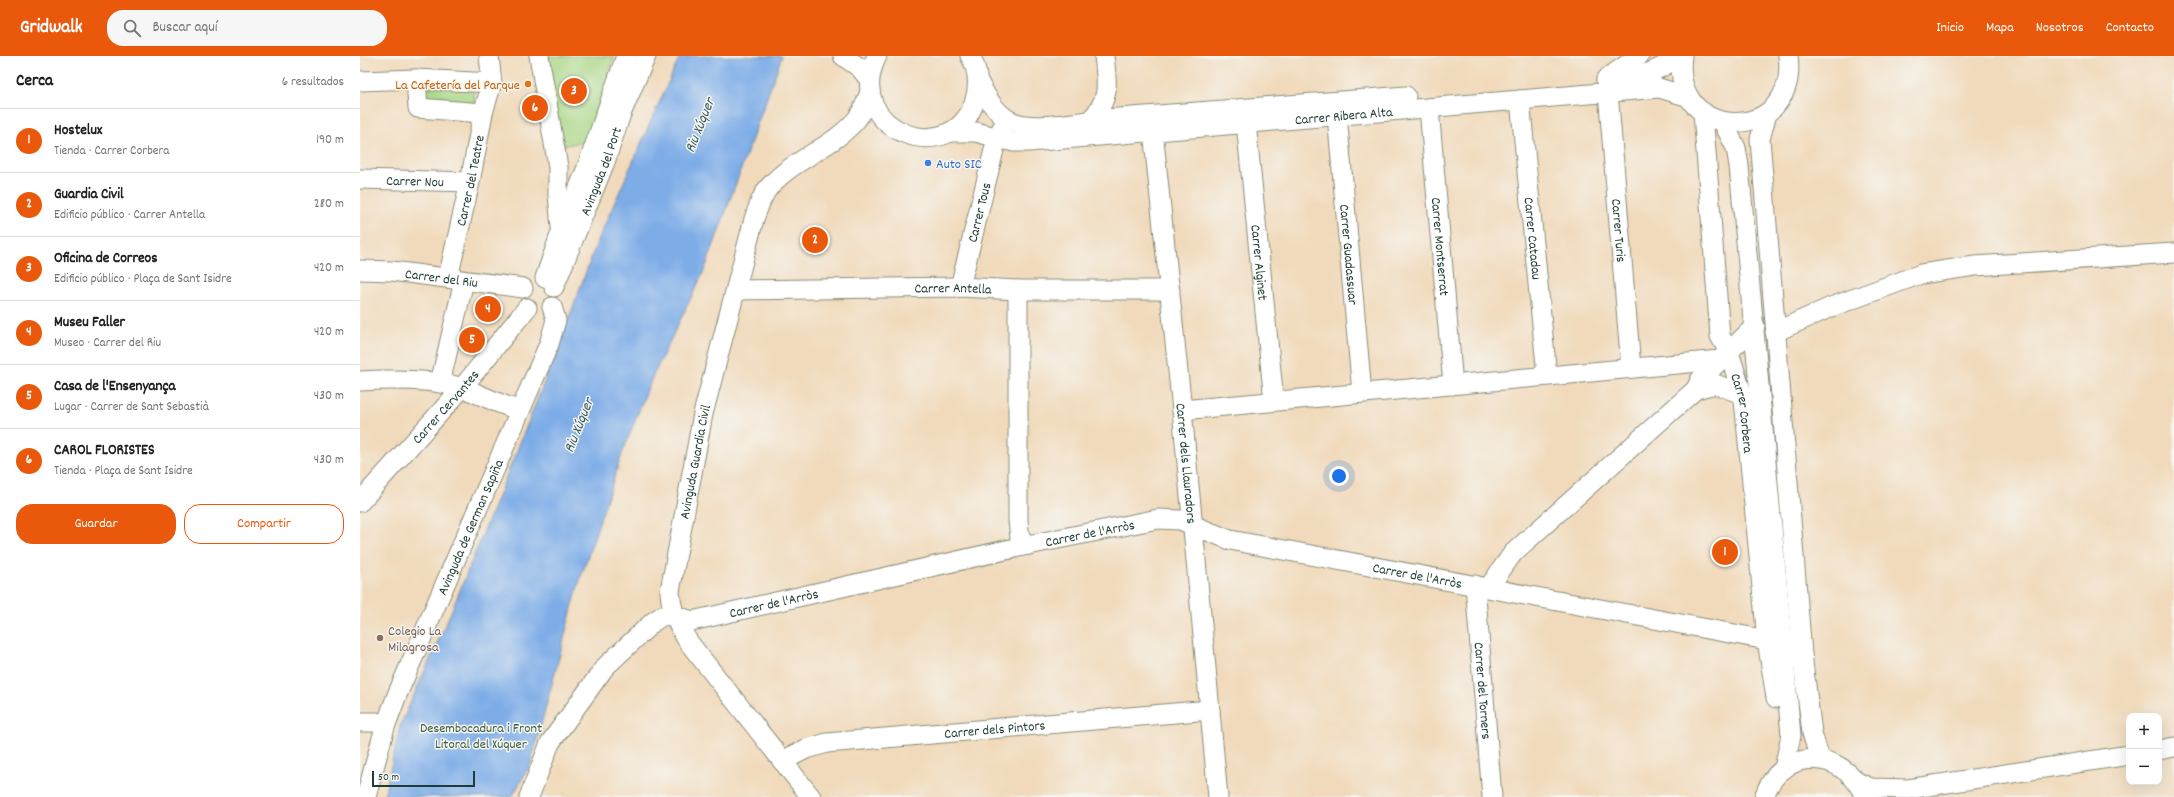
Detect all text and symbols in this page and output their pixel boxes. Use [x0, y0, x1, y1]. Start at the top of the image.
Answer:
search box [107, 10, 387, 46]
text: Gridwalk [20, 15, 83, 42]
icon: search [121, 17, 143, 39]
text: Buscar aquí [153, 17, 217, 39]
text: Inicio [1936, 18, 1964, 38]
text: Mapa [1986, 18, 2014, 38]
text: Nosotros [2036, 18, 2084, 38]
text: Contacto [2106, 18, 2154, 38]
text: Cerca [16, 70, 53, 94]
text: 6 resultados [282, 73, 344, 92]
place label: La Cafetería del Parque [395, 76, 520, 96]
pin: 3 [561, 76, 587, 106]
marker: La Cafetería del Parque [523, 79, 533, 89]
pin: 6 [522, 93, 548, 123]
water label: Riu Xúquer [680, 94, 722, 156]
street label: Carrer Ribera Alta [1294, 103, 1394, 131]
text: Hostelux [54, 120, 102, 142]
street label: Avinguda del Port [576, 125, 628, 219]
text: 1 [28, 131, 30, 150]
text: 190 m [316, 131, 344, 150]
street label: Carrer del Teatre [452, 133, 491, 228]
text: Tienda · Carrer Corbera [54, 142, 169, 161]
place label: Auto SIC [936, 155, 982, 175]
marker: Auto SIC [923, 158, 933, 168]
street label: Carrer Nou [386, 172, 444, 193]
street label: Carrer Tous [963, 181, 998, 245]
text: Guardia Civil [54, 184, 124, 206]
text: 2 [26, 195, 32, 214]
text: 280 m [314, 195, 344, 214]
street label: Carrer Catadau [1518, 196, 1546, 281]
street label: Carrer Montserrat [1425, 197, 1453, 297]
street label: Carrer Turis [1605, 198, 1630, 263]
street label: Carrer Guadassuar [1333, 203, 1362, 307]
text: Edificio público · Carrer Antella [54, 206, 205, 225]
street label: Carrer Alginet [1244, 224, 1272, 301]
pin: 2 [802, 225, 828, 255]
text: Oficina de Correos [54, 248, 158, 270]
text: 3 [26, 259, 32, 278]
text: 420 m [314, 259, 344, 278]
street label: Carrer del Riu [404, 265, 479, 294]
text: Edificio público · Plaça de Sant Isidre [54, 270, 232, 289]
street label: Carrer Antella [914, 279, 992, 301]
pin: 4 [475, 294, 501, 324]
text: Museu Faller [54, 312, 125, 334]
text: 4 [26, 323, 32, 342]
text: 420 m [314, 323, 344, 342]
pin: 5 [459, 325, 485, 355]
text: Museo · Carrer del Riu [54, 334, 161, 353]
street label: Carrer Cervantes [408, 366, 485, 449]
street label: Carrer Corbera [1724, 371, 1757, 454]
text: Casa de l'Ensenyança [54, 376, 176, 398]
text: 5 [26, 387, 32, 406]
text: 430 m [314, 387, 344, 406]
water label: Riu Xúquer [559, 394, 601, 456]
text: Lugar · Carrer de Sant Sebastià [54, 398, 209, 417]
street label: Avinguda Guardia Civil [676, 402, 717, 521]
street label: Carrer dels Llauradors [1169, 402, 1201, 525]
text: CAROL FLORISTES [54, 440, 155, 462]
text: 6 [26, 451, 32, 470]
text: 430 m [314, 451, 344, 470]
street label: Avinguda de German Sapiña [433, 456, 510, 599]
text: Tienda · Plaça de Sant Isidre [54, 462, 193, 481]
your location [1329, 466, 1349, 486]
button: Guardar [16, 504, 176, 544]
button: Compartir [184, 504, 344, 544]
street label: Carrer de l'Arròs [1044, 516, 1137, 553]
pin: 1 [1712, 537, 1738, 567]
street label: Carrer de l'Arròs [1371, 559, 1464, 595]
street label: Carrer de l'Arròs [728, 585, 821, 624]
place label: Colegio La Milagrosa [388, 622, 441, 658]
marker: Colegio La Milagrosa [375, 633, 385, 643]
street label: Carrer del Torners [1468, 642, 1495, 740]
map controls [2126, 713, 2162, 785]
button: + [2126, 713, 2162, 749]
street label: Carrer dels Pintors [943, 716, 1046, 745]
park label: Desembocadura i Front Litoral del Xúquer [420, 719, 542, 755]
button: − [2126, 749, 2162, 785]
scale bar [372, 769, 475, 788]
text: 50 m [378, 770, 399, 786]

